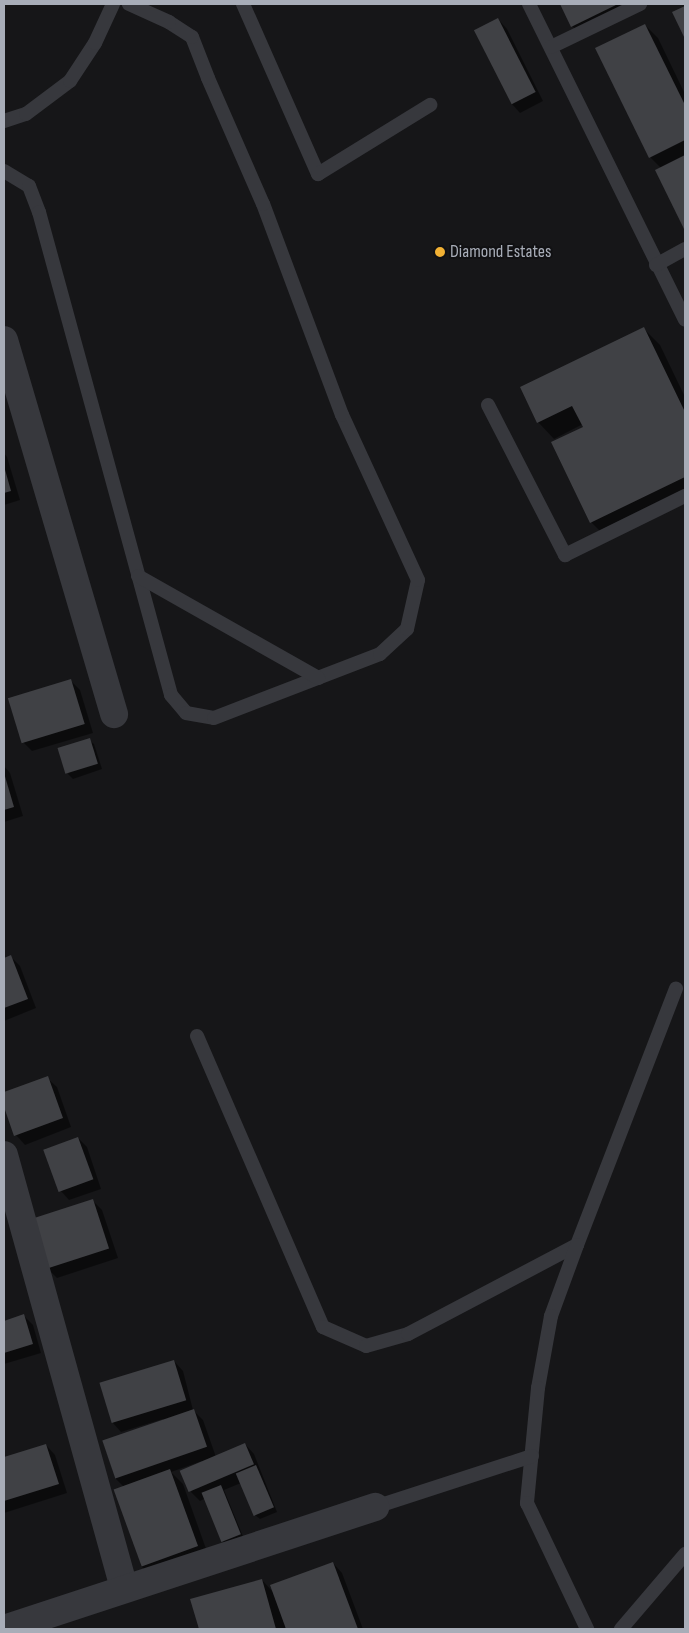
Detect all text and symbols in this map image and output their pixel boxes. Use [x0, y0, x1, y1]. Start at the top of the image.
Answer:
place label: Diamond Estates [450, 241, 551, 263]
marker: Diamond Estates [434, 246, 446, 258]

